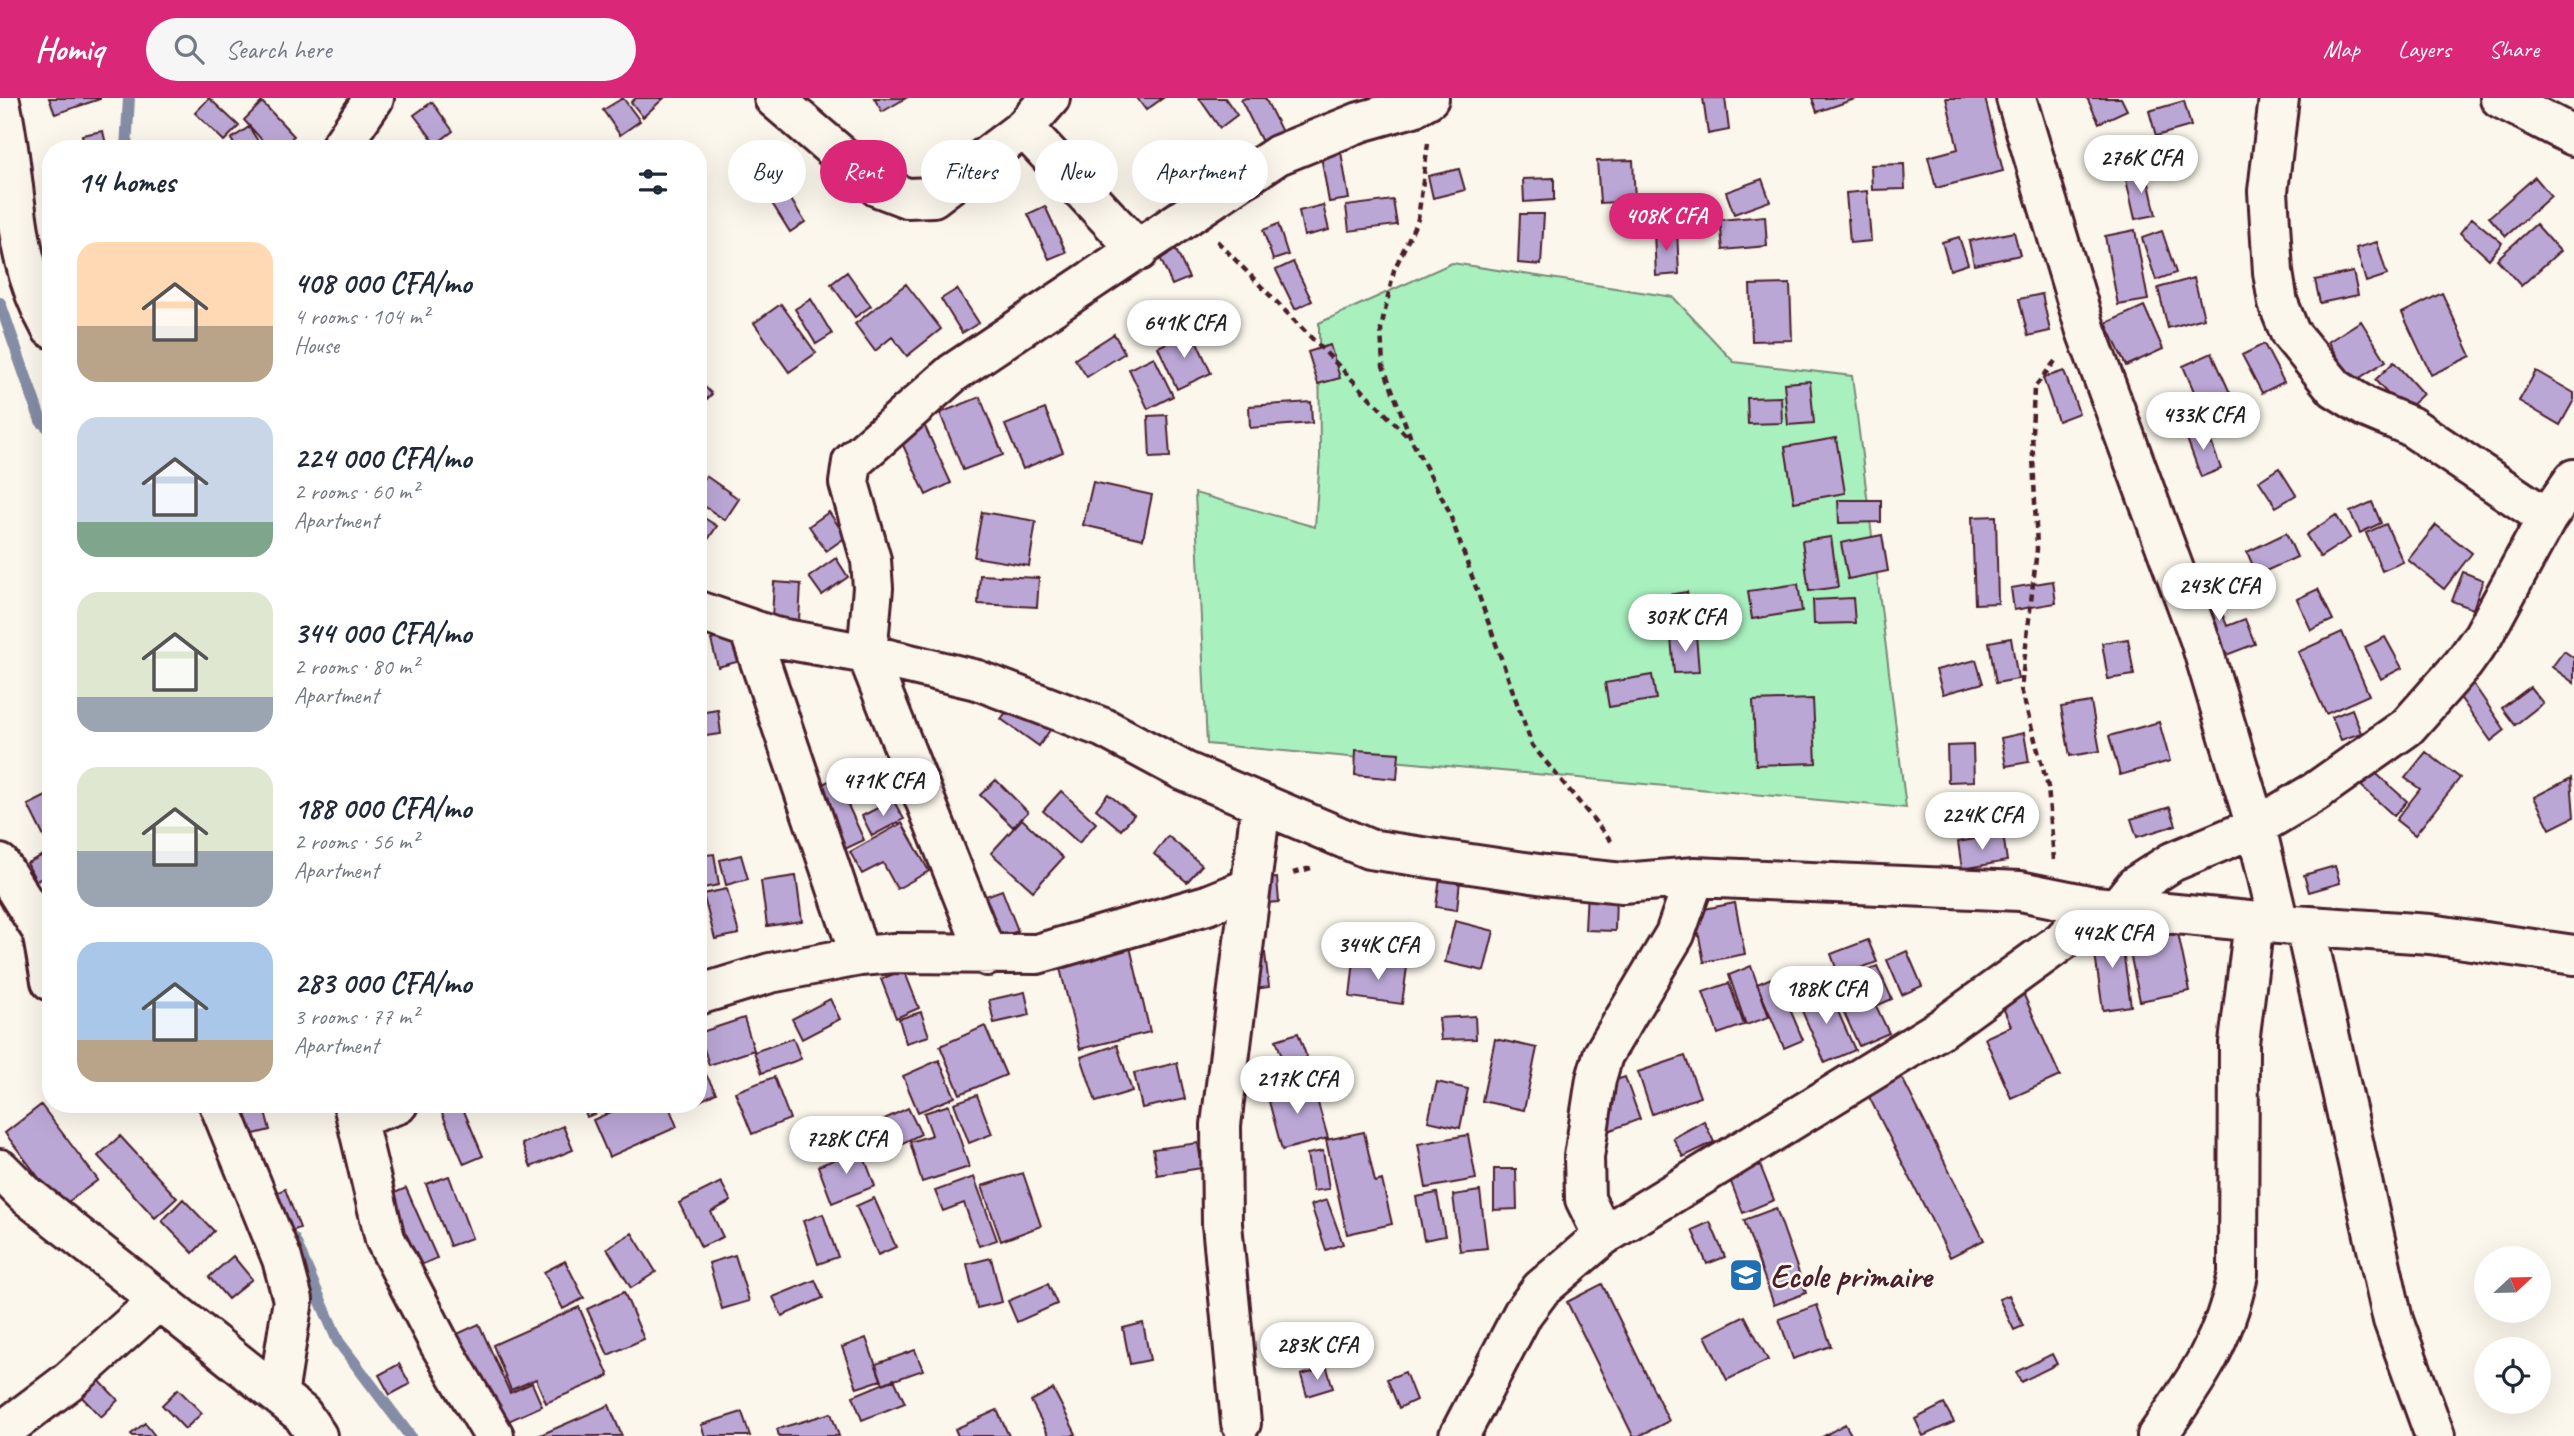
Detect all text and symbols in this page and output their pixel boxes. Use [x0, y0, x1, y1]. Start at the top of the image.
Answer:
search box [146, 18, 636, 81]
text: Homiq [35, 28, 104, 70]
icon: search [170, 30, 208, 68]
text: Search here [226, 33, 331, 66]
text: Map [2323, 34, 2360, 64]
text: Layers [2398, 34, 2451, 64]
text: Share [2489, 34, 2539, 64]
pin: 276K CFA [2069, 136, 2213, 195]
chip: Buy [728, 140, 806, 203]
chip: Rent [820, 140, 907, 203]
chip: Filters [921, 140, 1021, 203]
chip: New [1035, 140, 1118, 203]
chip: Apartment [1132, 140, 1268, 203]
text: 276K CFA [2100, 143, 2182, 172]
text: 14 homes [77, 163, 175, 201]
icon: filters [634, 163, 672, 201]
pin: 408K CFA [1594, 194, 1738, 253]
text: 408K CFA [1625, 201, 1707, 230]
text: 408 000 CFA/mo [294, 264, 471, 302]
icon: home [133, 270, 217, 354]
pin: 641K CFA [1112, 300, 1256, 360]
text: 4 rooms · 104 m² [294, 302, 429, 331]
text: 641K CFA [1143, 308, 1225, 337]
text: House [294, 331, 339, 360]
pin: 433K CFA [2131, 392, 2275, 452]
text: 433K CFA [2162, 400, 2244, 429]
text: 224 000 CFA/mo [294, 439, 471, 477]
icon: home [133, 445, 217, 529]
text: 2 rooms · 60 m² [294, 477, 418, 506]
text: Apartment [294, 506, 379, 535]
pin: 243K CFA [2147, 564, 2291, 623]
text: 243K CFA [2178, 571, 2260, 600]
pin: 307K CFA [1613, 594, 1757, 654]
text: 307K CFA [1644, 602, 1726, 631]
text: 344 000 CFA/mo [294, 614, 471, 652]
icon: home [133, 620, 217, 704]
text: 2 rooms · 80 m² [294, 652, 418, 681]
text: Apartment [294, 681, 379, 710]
pin: 471K CFA [811, 758, 955, 818]
text: 471K CFA [842, 766, 924, 795]
text: 188 000 CFA/mo [294, 789, 471, 827]
pin: 224K CFA [1910, 792, 2054, 852]
icon: home [133, 795, 217, 879]
text: 224K CFA [1941, 800, 2023, 829]
text: 2 rooms · 56 m² [294, 827, 418, 856]
text: Apartment [294, 856, 379, 885]
pin: 442K CFA [2040, 910, 2184, 970]
text: 442K CFA [2071, 918, 2153, 947]
pin: 344K CFA [1306, 922, 1450, 982]
text: 344K CFA [1337, 930, 1419, 959]
text: 283 000 CFA/mo [294, 964, 471, 1002]
pin: 188K CFA [1754, 967, 1898, 1026]
icon: home [133, 970, 217, 1054]
text: 188K CFA [1785, 974, 1867, 1003]
text: 3 rooms · 77 m² [294, 1002, 418, 1031]
text: Apartment [294, 1031, 379, 1060]
pin: 217K CFA [1225, 1056, 1369, 1116]
text: 217K CFA [1256, 1064, 1338, 1093]
pin: 728K CFA [774, 1116, 918, 1176]
text: 728K CFA [805, 1124, 887, 1153]
north arrow [2474, 1246, 2552, 1323]
map controls [2474, 1246, 2551, 1414]
place label: Ecole primaire [1770, 1255, 1935, 1297]
school or university icon: Ecole primaire [1727, 1256, 1765, 1294]
pin: 283K CFA [1245, 1322, 1389, 1382]
text: 283K CFA [1276, 1330, 1358, 1359]
button: locate [2474, 1337, 2551, 1414]

